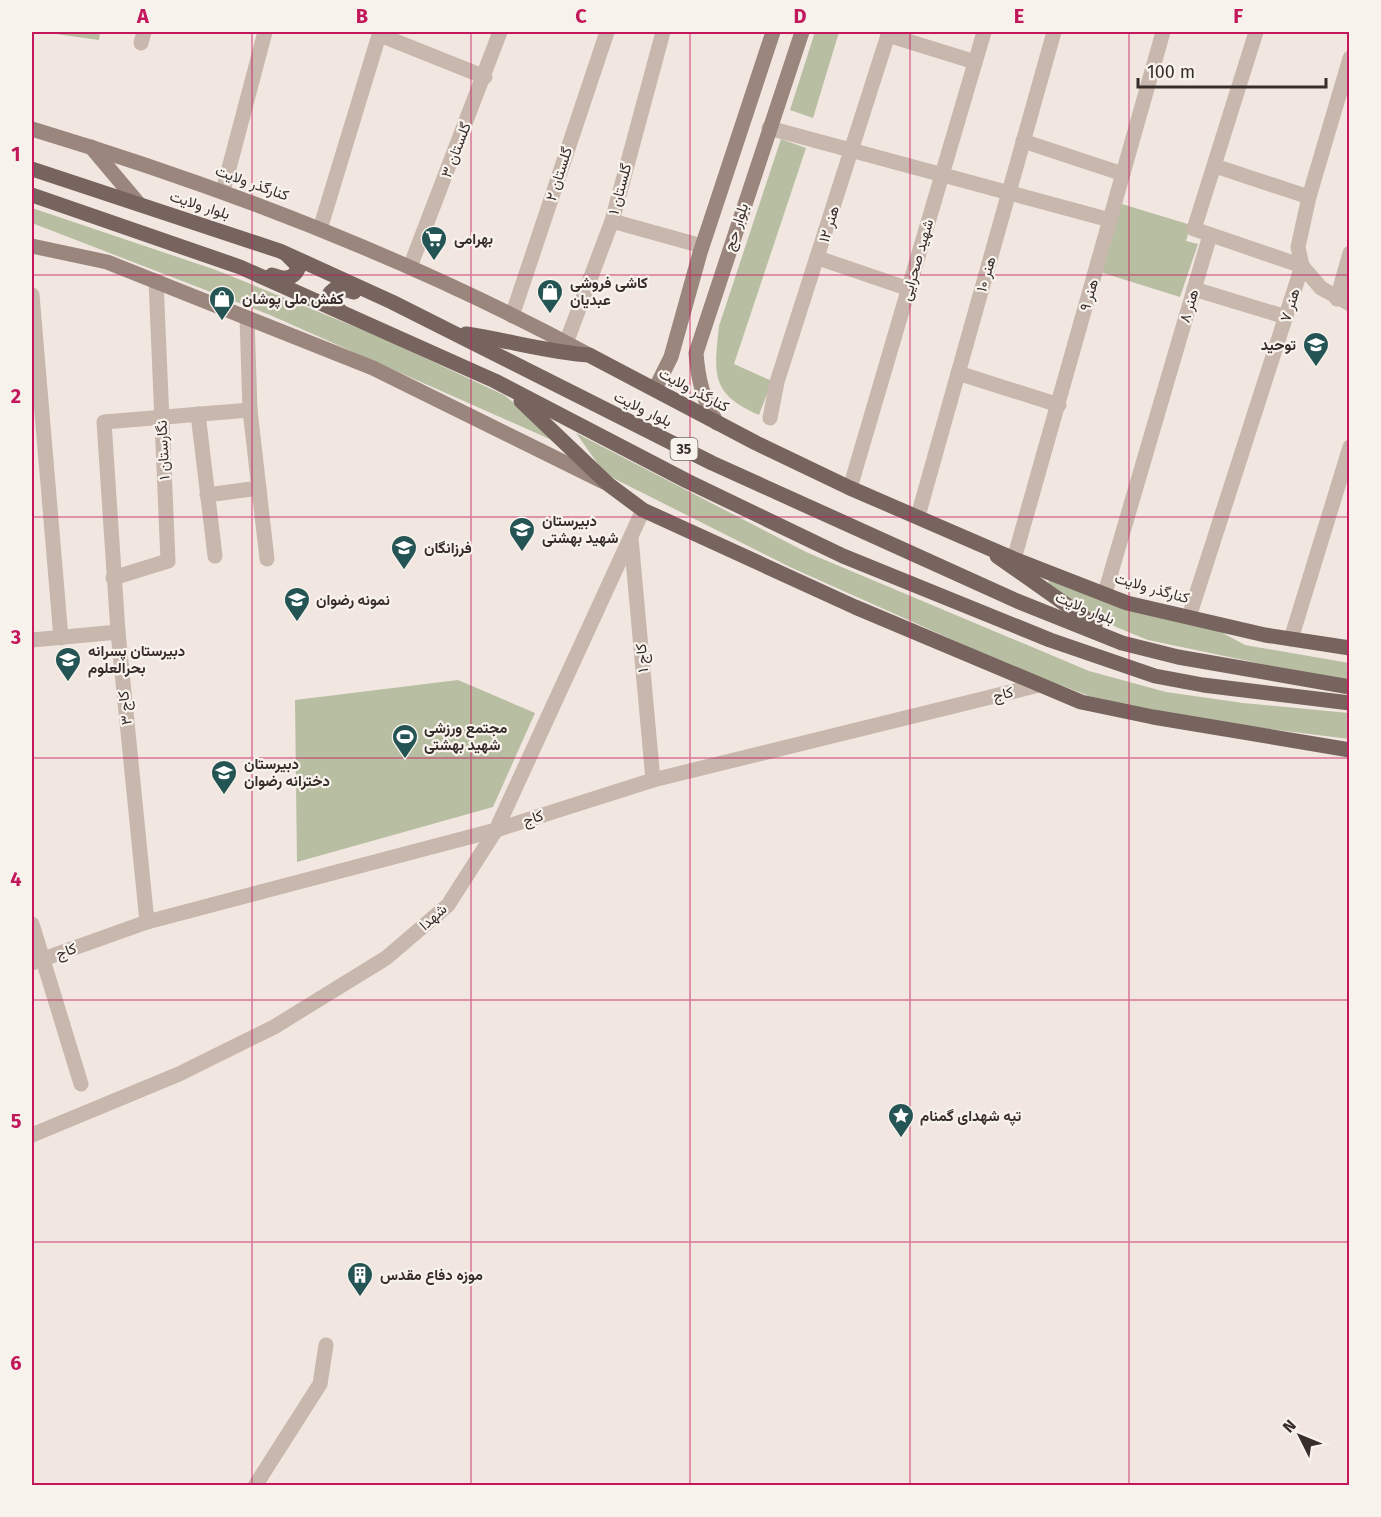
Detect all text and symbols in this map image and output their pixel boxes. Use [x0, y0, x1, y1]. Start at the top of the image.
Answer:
text: A [136, 4, 150, 28]
text: B [356, 4, 368, 28]
text: C [575, 4, 587, 28]
text: D [793, 4, 807, 28]
text: E [1014, 4, 1024, 28]
text: F [1233, 4, 1243, 28]
scale bar [1138, 51, 1326, 89]
text: 100 m [1147, 61, 1195, 83]
street label: گلستان ۳ [437, 119, 475, 180]
text: 1 [11, 142, 21, 166]
street label: گلستان ۲ [542, 144, 576, 203]
street label: کنارگذر ولایت [213, 161, 292, 205]
street label: گلستان ۱ [605, 161, 636, 217]
street label: بلوار ولایت [168, 187, 232, 223]
street label: بلوار حج [720, 201, 754, 254]
street label: هنر ۱۲ [815, 203, 843, 245]
street label: شهید صحرایی [897, 217, 938, 303]
supermarket icon: بهرامی [419, 224, 449, 262]
place label: بهرامی [454, 230, 493, 248]
street label: هنر ۱۰ [972, 254, 1000, 294]
place label: کاشی فروشی عبدیان [570, 274, 648, 309]
shop icon: کاشی فروشی عبدیان [535, 277, 565, 315]
street label: هنر ۹ [1076, 277, 1102, 313]
shop icon: کفش ملی پوشان [207, 284, 237, 322]
street label: هنر ۷ [1276, 286, 1304, 324]
street label: هنر ۸ [1176, 287, 1202, 325]
place label: کفش ملی پوشان [242, 290, 344, 309]
school or university icon: توحید [1301, 330, 1331, 368]
place label: توحید [1261, 336, 1296, 354]
street label: کنارگذر ولایت [656, 364, 732, 416]
text: 2 [11, 384, 21, 408]
street label: بلوار ولایت [611, 387, 675, 431]
street label: نگارستان ۱ [152, 420, 174, 480]
road number: 35 [670, 438, 698, 460]
place label: دبیرستان شهید بهشتی [542, 512, 619, 547]
school or university icon: دبیرستان شهید بهشتی [507, 515, 537, 553]
school or university icon: فرزانگان [389, 533, 419, 571]
place label: فرزانگان [424, 539, 472, 557]
street label: کنارگذر ولایت [1113, 569, 1192, 607]
school or university icon: نمونه رضوان [282, 585, 312, 623]
street label: بلوار ولایت [1053, 588, 1117, 628]
place label: نمونه رضوان [316, 591, 390, 609]
text: 3 [10, 625, 21, 649]
place label: دبیرستان پسرانه بحرالعلوم [88, 642, 185, 678]
street label: کاج ۱ [632, 642, 654, 673]
school or university icon: دبیرستان پسرانه بحرالعلوم [53, 645, 83, 683]
street label: کاج [991, 683, 1016, 707]
street label: کاج ۳ [114, 689, 138, 726]
place label: مجتمع ورزشی شهید بهشتی [424, 719, 507, 754]
sports icon: مجتمع ورزشی شهید بهشتی [390, 722, 420, 760]
place label: دبیرستان دخترانه رضوان [244, 755, 330, 790]
school or university icon: دبیرستان دخترانه رضوان [209, 758, 239, 796]
street label: کاج [520, 806, 547, 832]
text: 4 [10, 867, 22, 891]
street label: شهدا [416, 900, 451, 934]
street label: کاج [53, 939, 80, 965]
place icon: تپه شهدای گمنام [886, 1101, 916, 1139]
place label: تپه شهدای گمنام [920, 1107, 1022, 1126]
text: 5 [11, 1109, 22, 1133]
building icon: موزه دفاع مقدس [345, 1260, 375, 1298]
place label: موزه دفاع مقدس [380, 1266, 483, 1285]
text: 6 [10, 1351, 22, 1375]
north arrow [1270, 1406, 1330, 1466]
text: N [1279, 1416, 1300, 1436]

